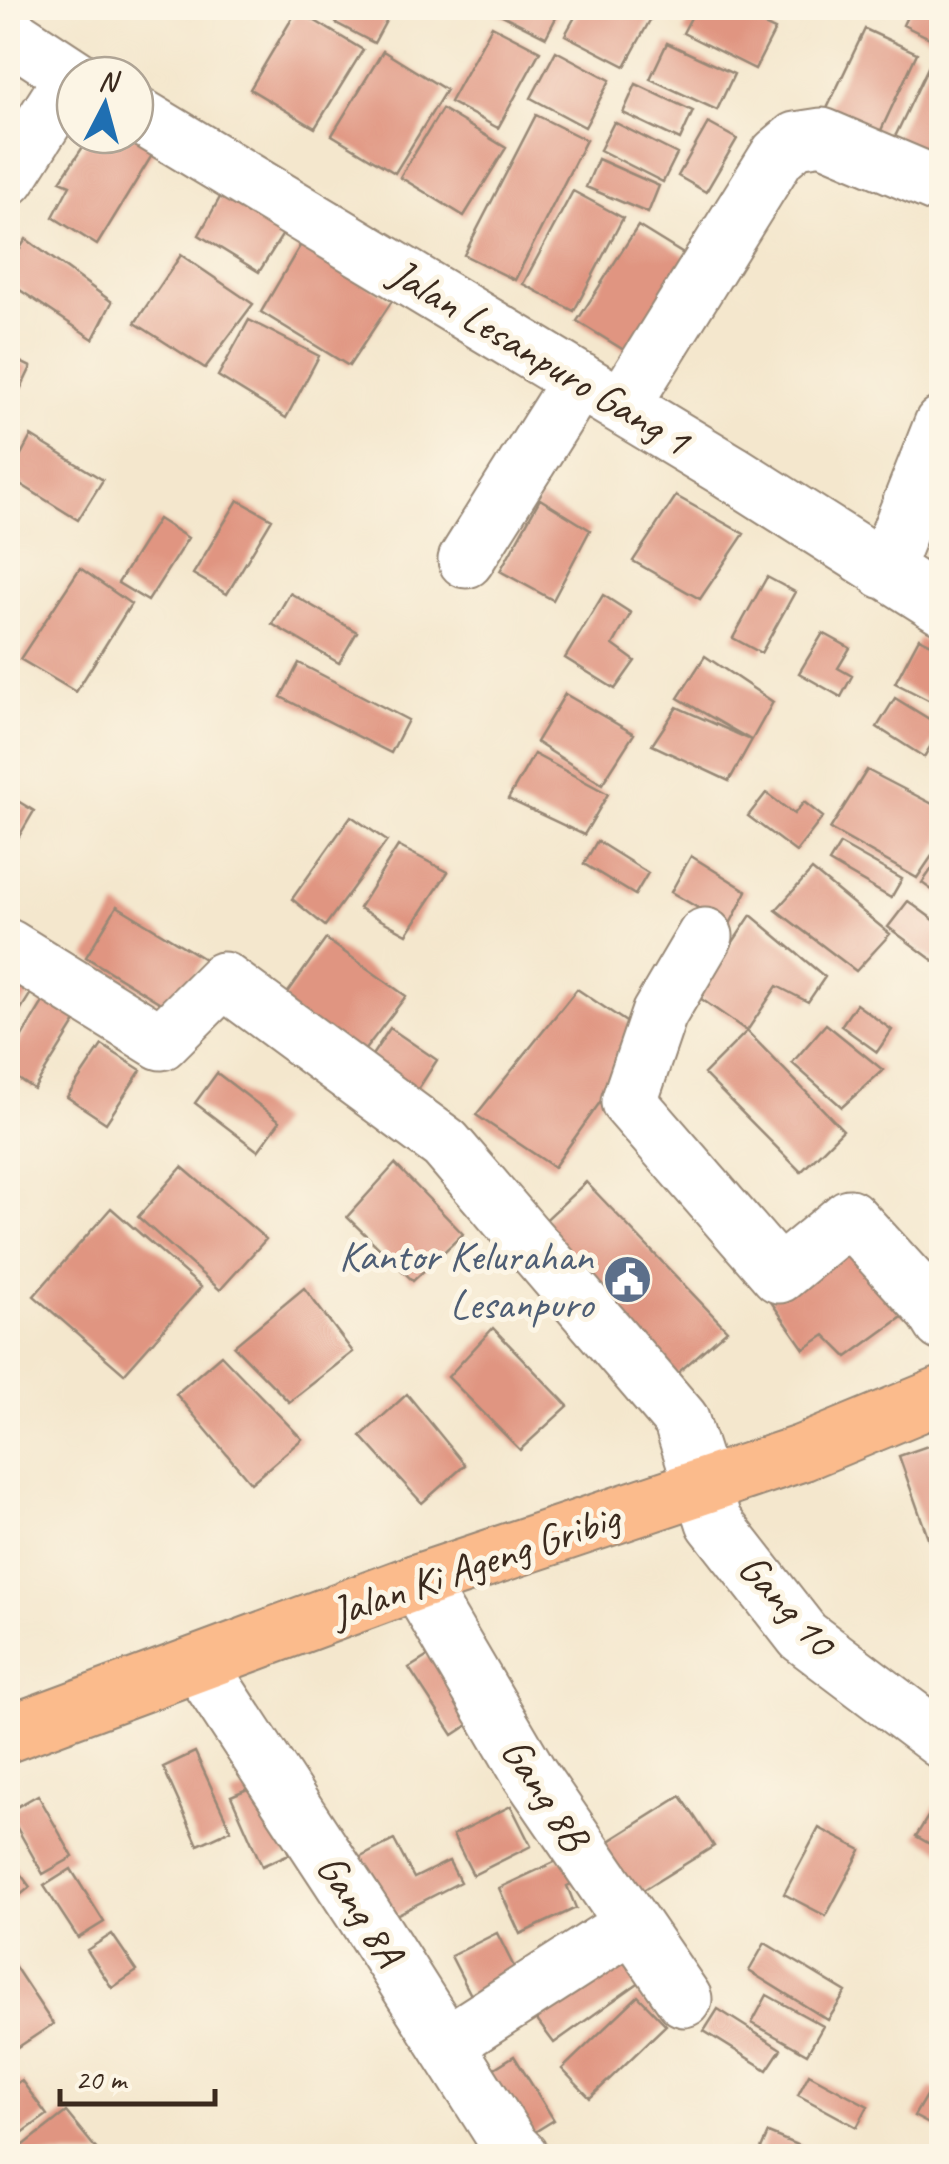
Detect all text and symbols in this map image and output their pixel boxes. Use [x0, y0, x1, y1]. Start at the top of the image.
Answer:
north arrow [55, 55, 155, 155]
text: N [97, 62, 123, 99]
street label: Jalan Lesanpuro Gang 1 [379, 246, 701, 468]
place label: Kantor Kelurahan Lesanpuro [339, 1230, 595, 1331]
public building icon: Kantor Kelurahan Lesanpuro [602, 1254, 654, 1306]
street label: Jalan Ki Ageng Gribig [322, 1490, 629, 1640]
street label: Gang 10 [727, 1542, 849, 1670]
street label: Gang 8B [489, 1728, 603, 1863]
street label: Gang 8A [304, 1844, 417, 1978]
scale bar [60, 2044, 215, 2106]
text: 20 m [75, 2060, 128, 2098]

